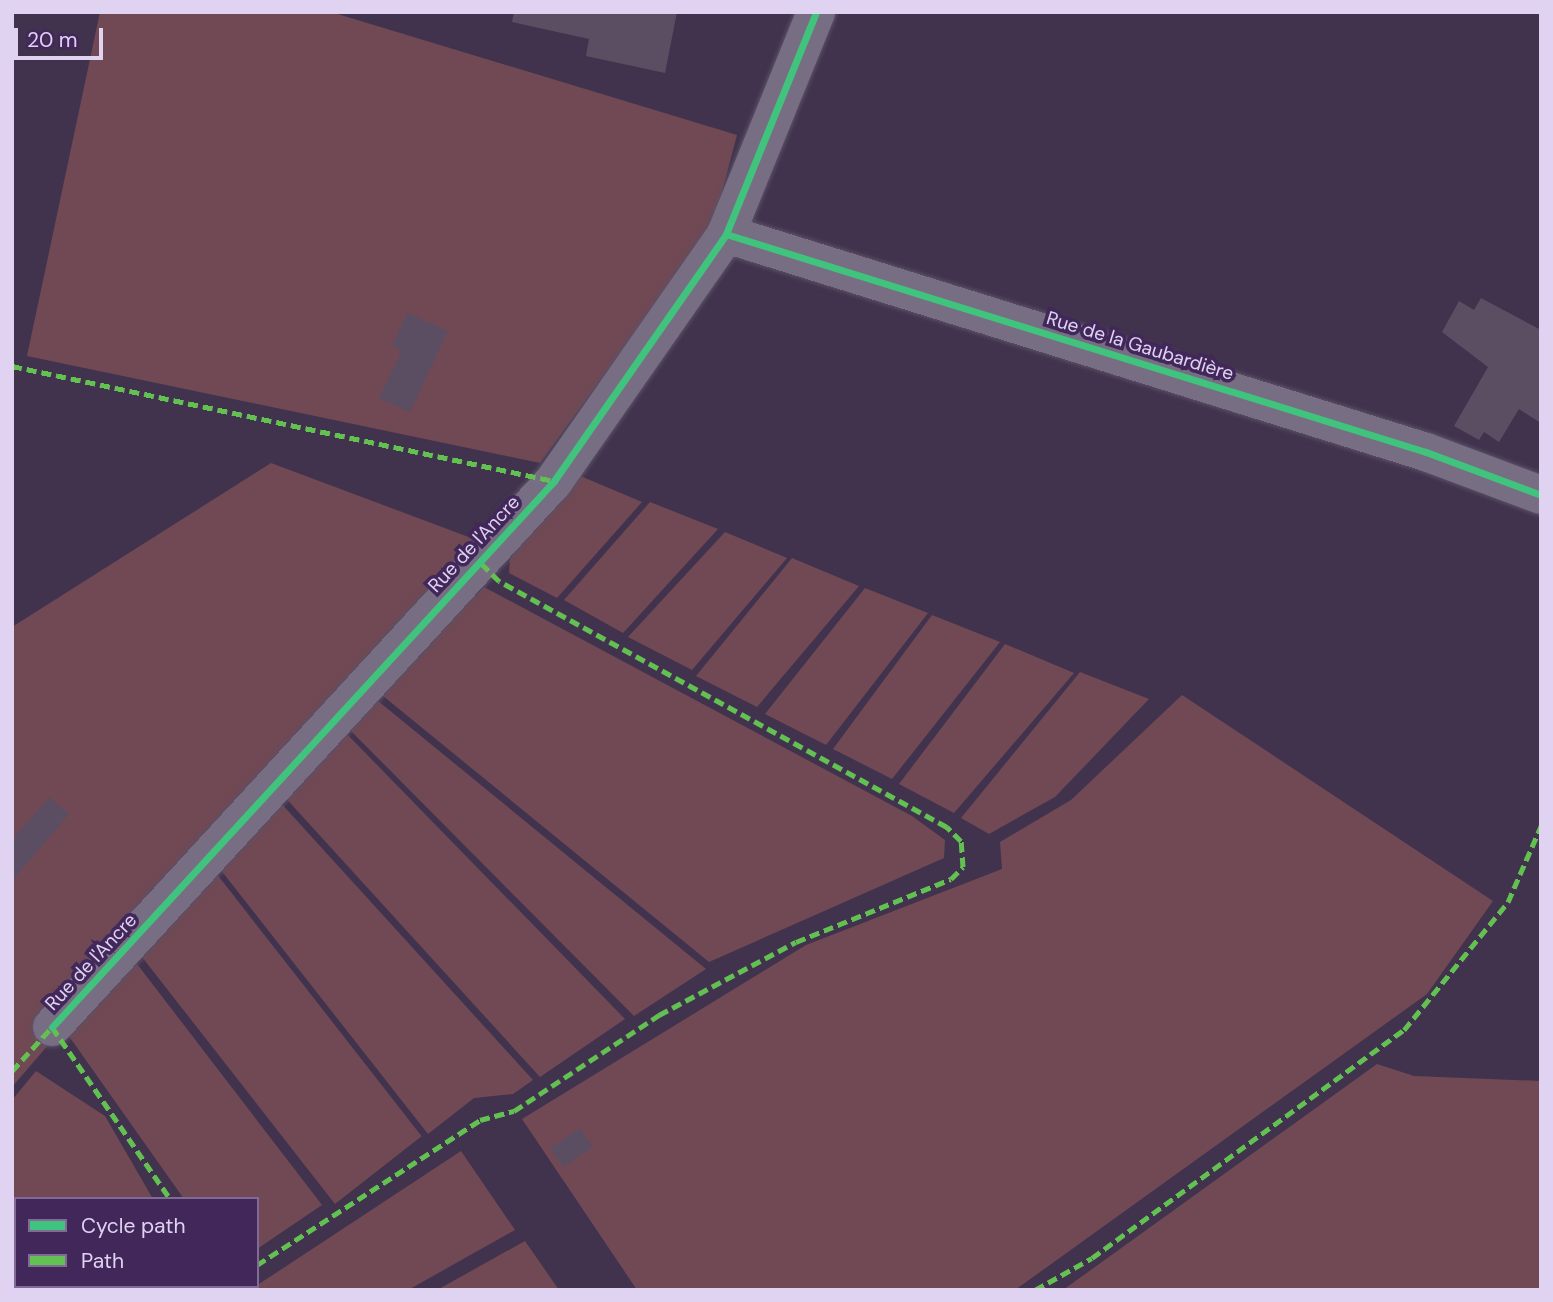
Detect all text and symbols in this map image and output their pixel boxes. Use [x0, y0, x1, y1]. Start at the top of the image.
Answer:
scale bar [18, 14, 107, 58]
text: 20 m [27, 26, 78, 54]
street label: Rue de la Gaubardière [1044, 307, 1236, 385]
street label: Rue de l'Ancre [423, 491, 525, 597]
street label: Rue de l'Ancre [40, 909, 142, 1015]
legend [14, 1197, 259, 1288]
text: Cycle path [81, 1212, 186, 1240]
text: Path [81, 1247, 124, 1275]

